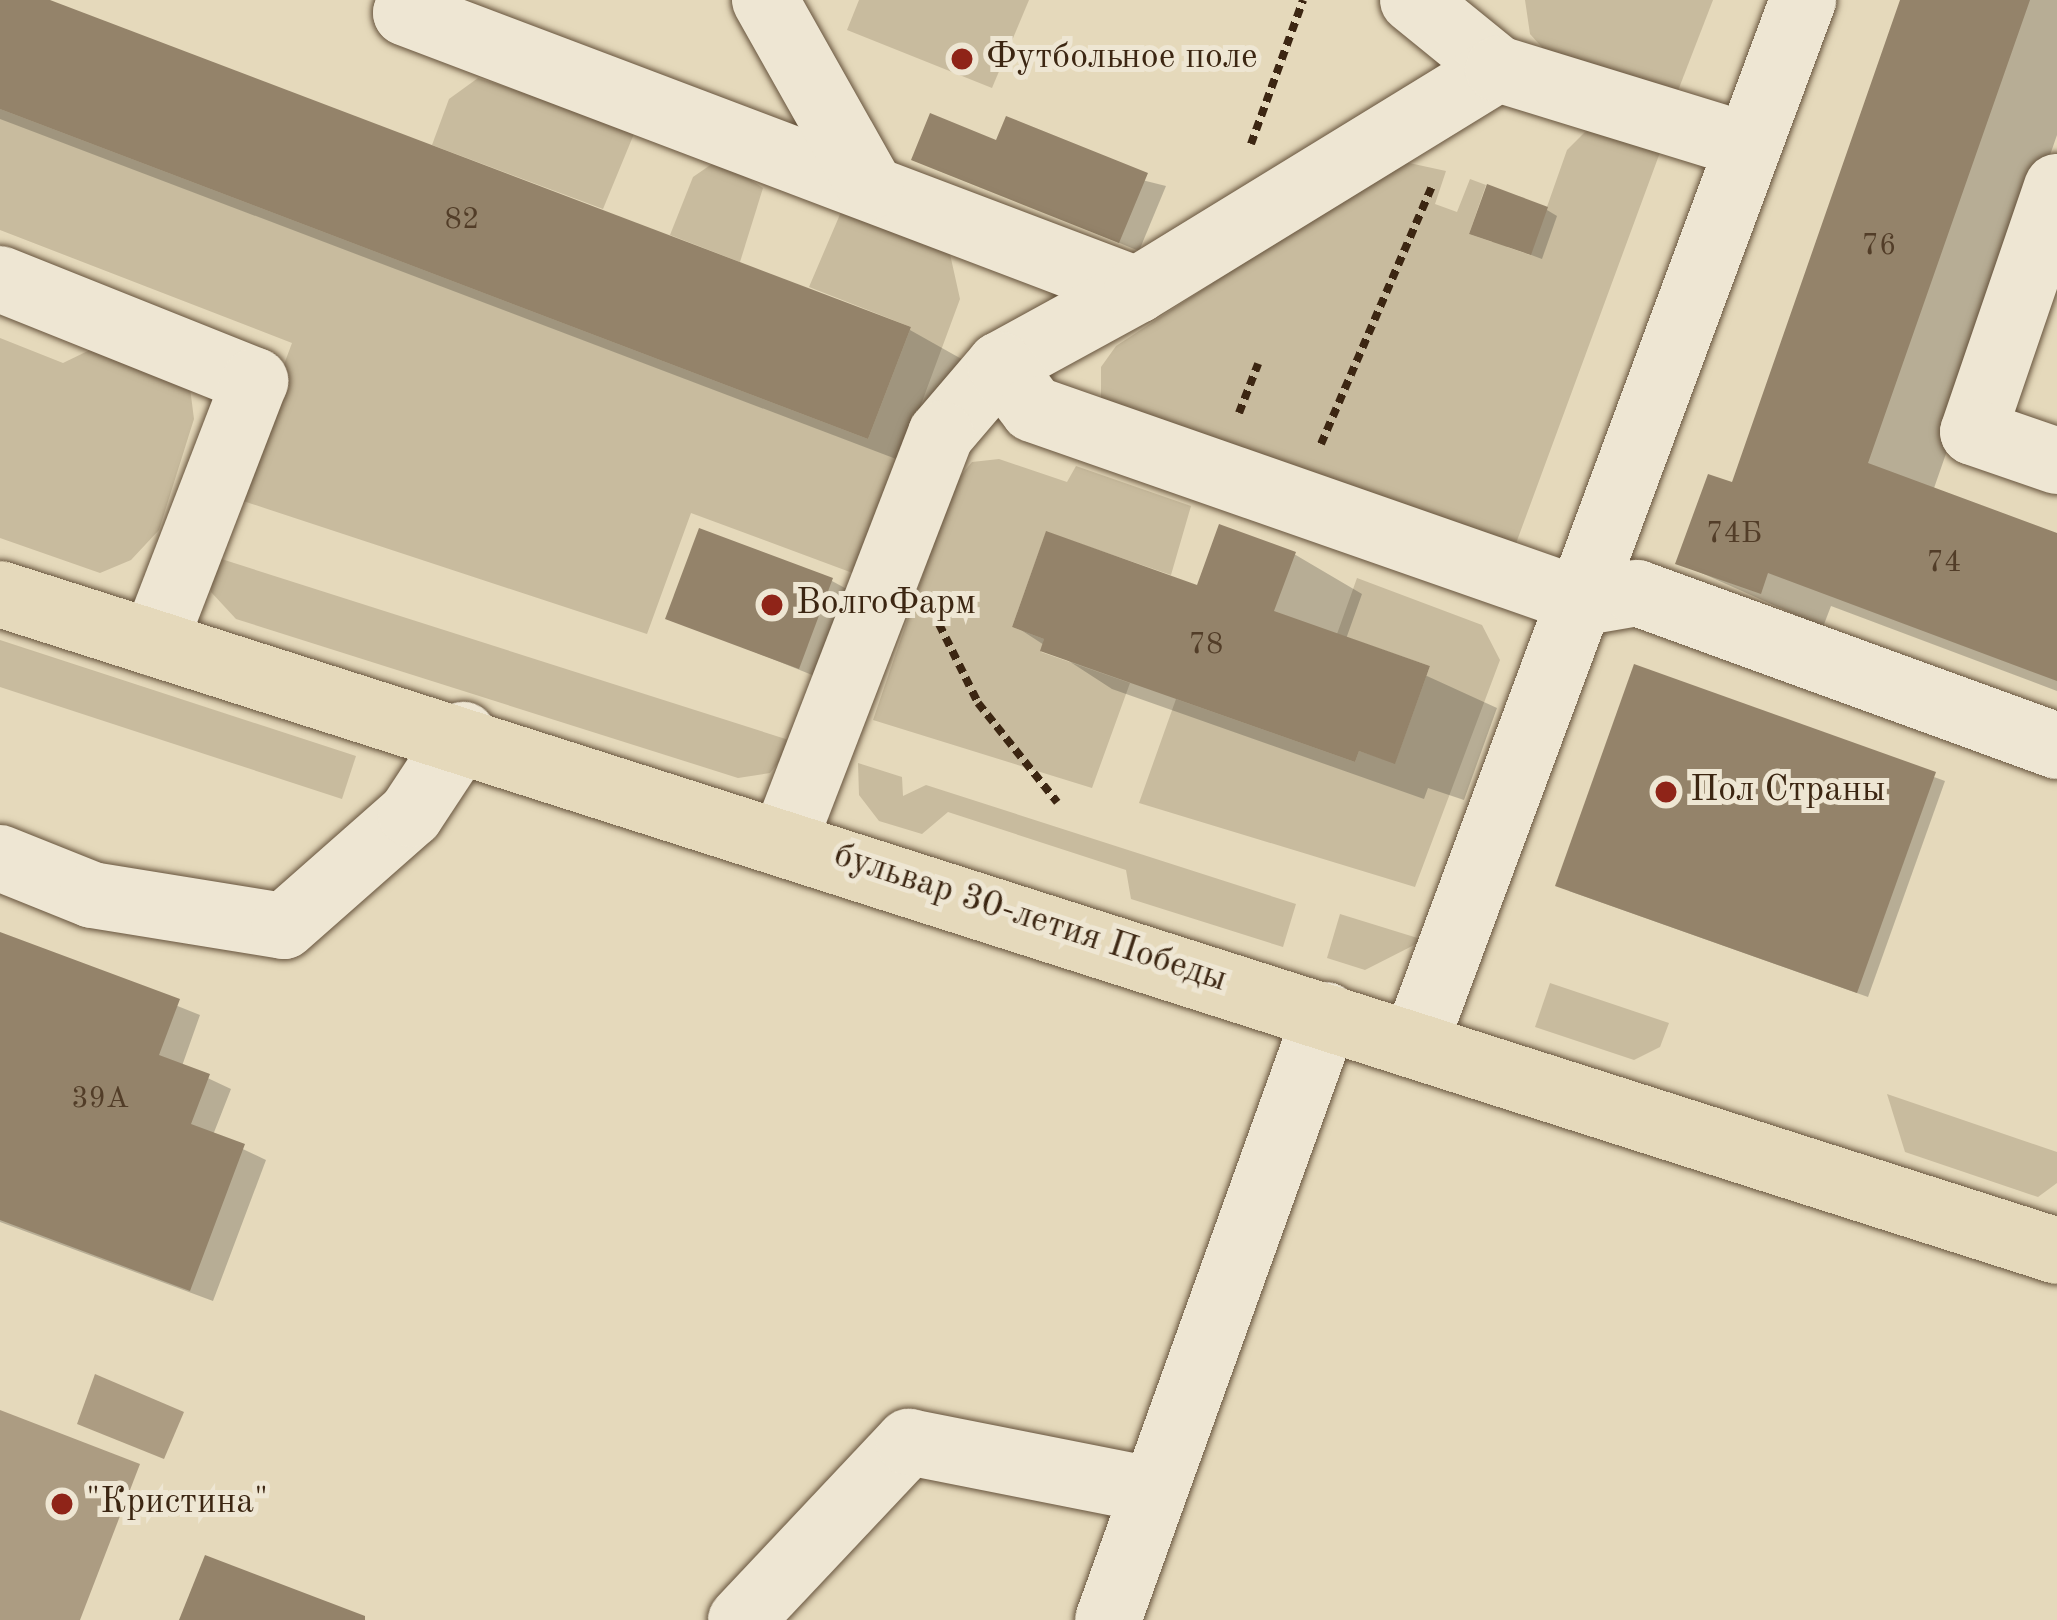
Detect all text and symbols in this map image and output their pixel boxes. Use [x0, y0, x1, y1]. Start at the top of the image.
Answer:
place label: Футбольное поле [986, 37, 1258, 81]
marker: Футбольное поле [949, 46, 975, 72]
house number: 82 [445, 202, 479, 238]
house number: 76 [1862, 228, 1896, 264]
house number: 74Б [1706, 516, 1762, 552]
house number: 74 [1927, 545, 1961, 581]
place label: ВолгоФарм [796, 583, 976, 627]
marker: ВолгоФарм [759, 592, 785, 618]
house number: 78 [1189, 627, 1223, 663]
place label: Пол Страны [1690, 770, 1885, 814]
marker: Пол Страны [1653, 779, 1679, 805]
street label: бульвар 30-летия Победы [828, 835, 1232, 1003]
house number: 39А [71, 1081, 129, 1117]
place label: "Кристина" [86, 1482, 268, 1526]
marker: "Кристина" [49, 1491, 75, 1517]

